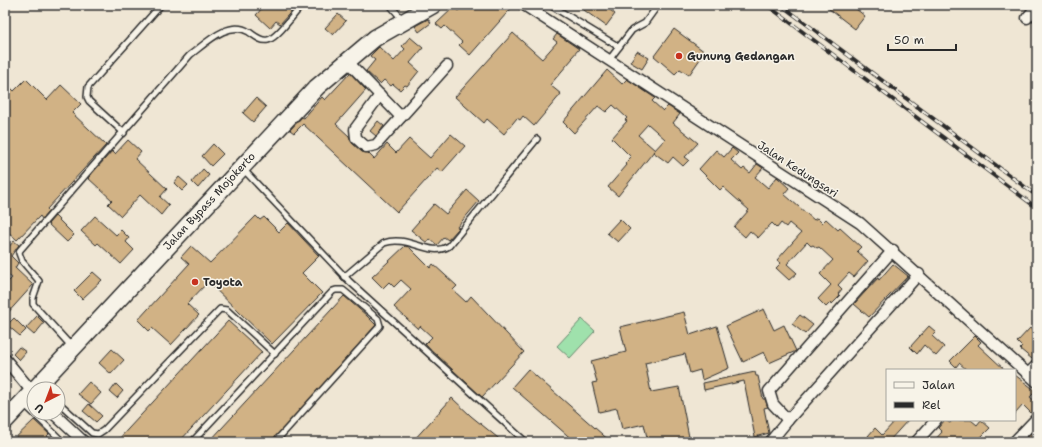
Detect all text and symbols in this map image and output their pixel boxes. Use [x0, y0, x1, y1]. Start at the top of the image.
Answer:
scale bar [888, 26, 956, 52]
text: 50 m [894, 32, 924, 48]
place label: Gunung Gedangan [687, 49, 795, 64]
marker: Gunung Gedangan [674, 51, 684, 61]
street label: Jalan Kedungsari [755, 138, 841, 201]
street label: Jalan Bypass Mojokerto [160, 149, 259, 253]
place label: Toyota [203, 275, 243, 290]
marker: Toyota [190, 277, 200, 287]
legend [886, 369, 1016, 421]
text: Jalan [922, 377, 955, 393]
north arrow [26, 381, 66, 421]
text: Rel [922, 397, 941, 413]
text: U [32, 400, 47, 416]

